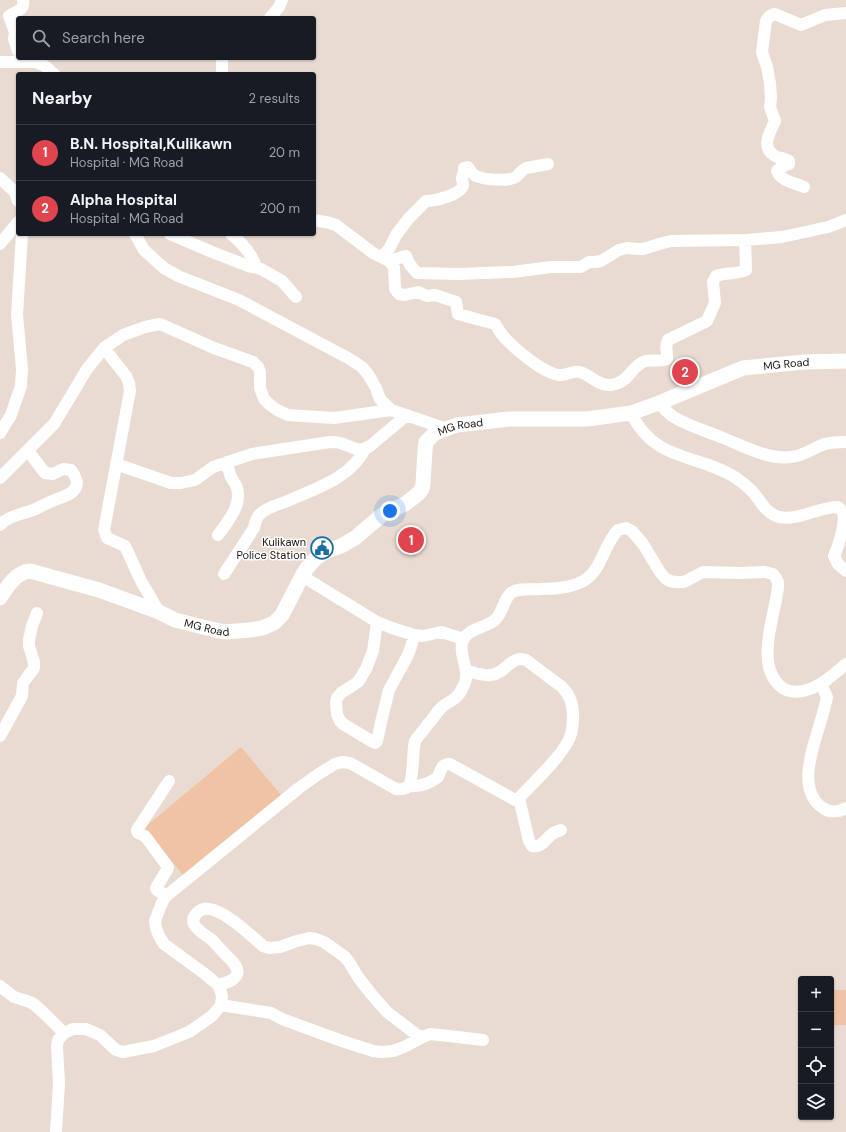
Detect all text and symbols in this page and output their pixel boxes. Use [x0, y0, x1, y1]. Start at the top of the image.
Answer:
search box [16, 16, 316, 60]
icon: search [30, 27, 52, 49]
text: Search here [62, 28, 145, 48]
text: Nearby [32, 87, 92, 109]
text: 2 results [249, 90, 300, 107]
text: B.N. Hospital,Kulikawn [70, 134, 232, 154]
text: 1 [43, 144, 47, 161]
text: 20 m [269, 144, 300, 161]
text: Hospital · MG Road [70, 154, 183, 171]
text: Alpha Hospital [70, 190, 177, 210]
text: 2 [41, 200, 49, 217]
text: 200 m [260, 200, 300, 217]
text: Hospital · MG Road [70, 210, 183, 227]
street label: MG Road [763, 355, 810, 373]
pin: 2 [672, 357, 698, 387]
street label: MG Road [436, 415, 484, 438]
your location [380, 501, 400, 521]
pin: 1 [398, 525, 424, 555]
place label: Kulikawn Police Station [237, 535, 306, 562]
public building icon: Kulikawn Police Station [309, 535, 335, 561]
street label: MG Road [183, 616, 230, 639]
map controls [798, 976, 834, 1120]
button: + [798, 976, 834, 1012]
button: − [798, 1012, 834, 1048]
button: locate [798, 1048, 834, 1084]
button: layers [798, 1084, 834, 1120]

